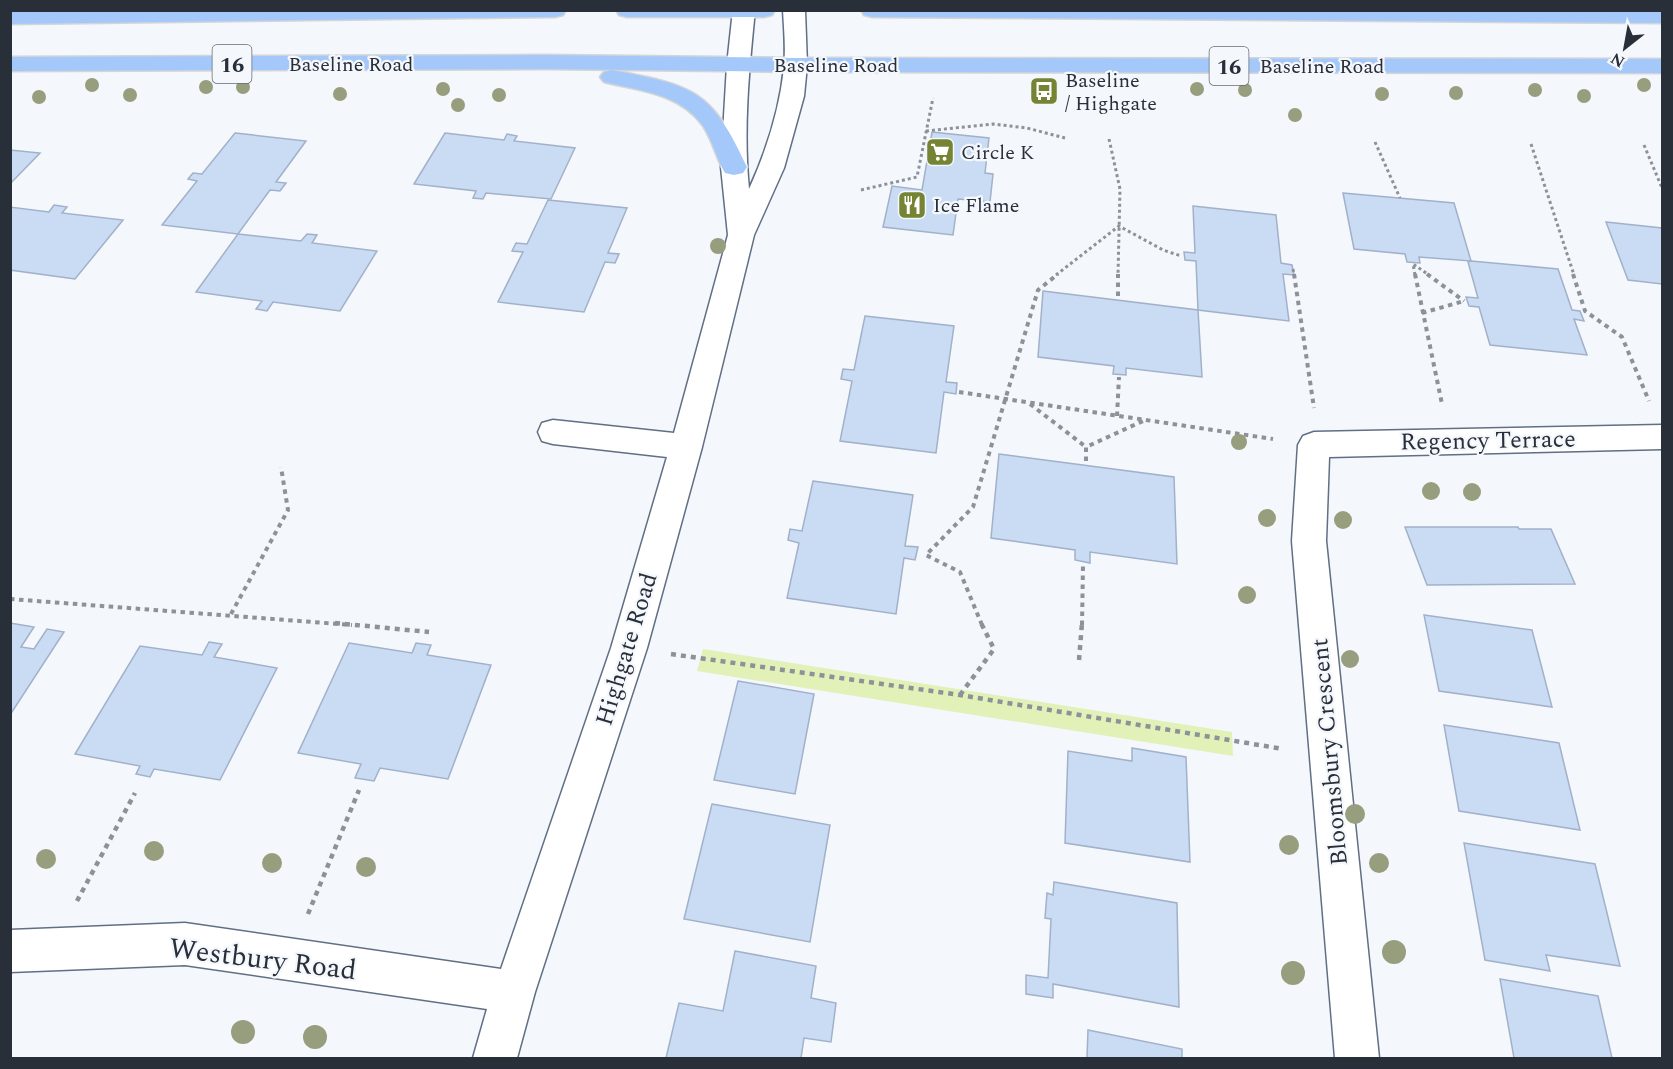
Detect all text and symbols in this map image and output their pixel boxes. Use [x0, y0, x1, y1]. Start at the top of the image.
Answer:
north arrow [1595, 18, 1655, 78]
road number: 16 [212, 45, 252, 83]
text: N [1606, 46, 1630, 74]
road number: 16 [1210, 47, 1248, 85]
street label: Baseline Road [289, 50, 413, 80]
street label: Baseline Road [774, 51, 898, 81]
street label: Baseline Road [1260, 52, 1384, 82]
place label: Baseline / Highgate [1065, 66, 1157, 119]
bus stop icon: Baseline / Highgate [1028, 75, 1060, 107]
supermarket icon: Circle K [924, 136, 956, 168]
place label: Circle K [961, 138, 1035, 168]
restaurant icon: Ice Flame [896, 189, 928, 221]
place label: Ice Flame [933, 191, 1019, 221]
street label: Regency Terrace [1400, 421, 1576, 461]
street label: Highgate Road [587, 568, 667, 730]
street label: Bloomsbury Crescent [1302, 637, 1358, 867]
street label: Westbury Road [167, 927, 359, 992]

